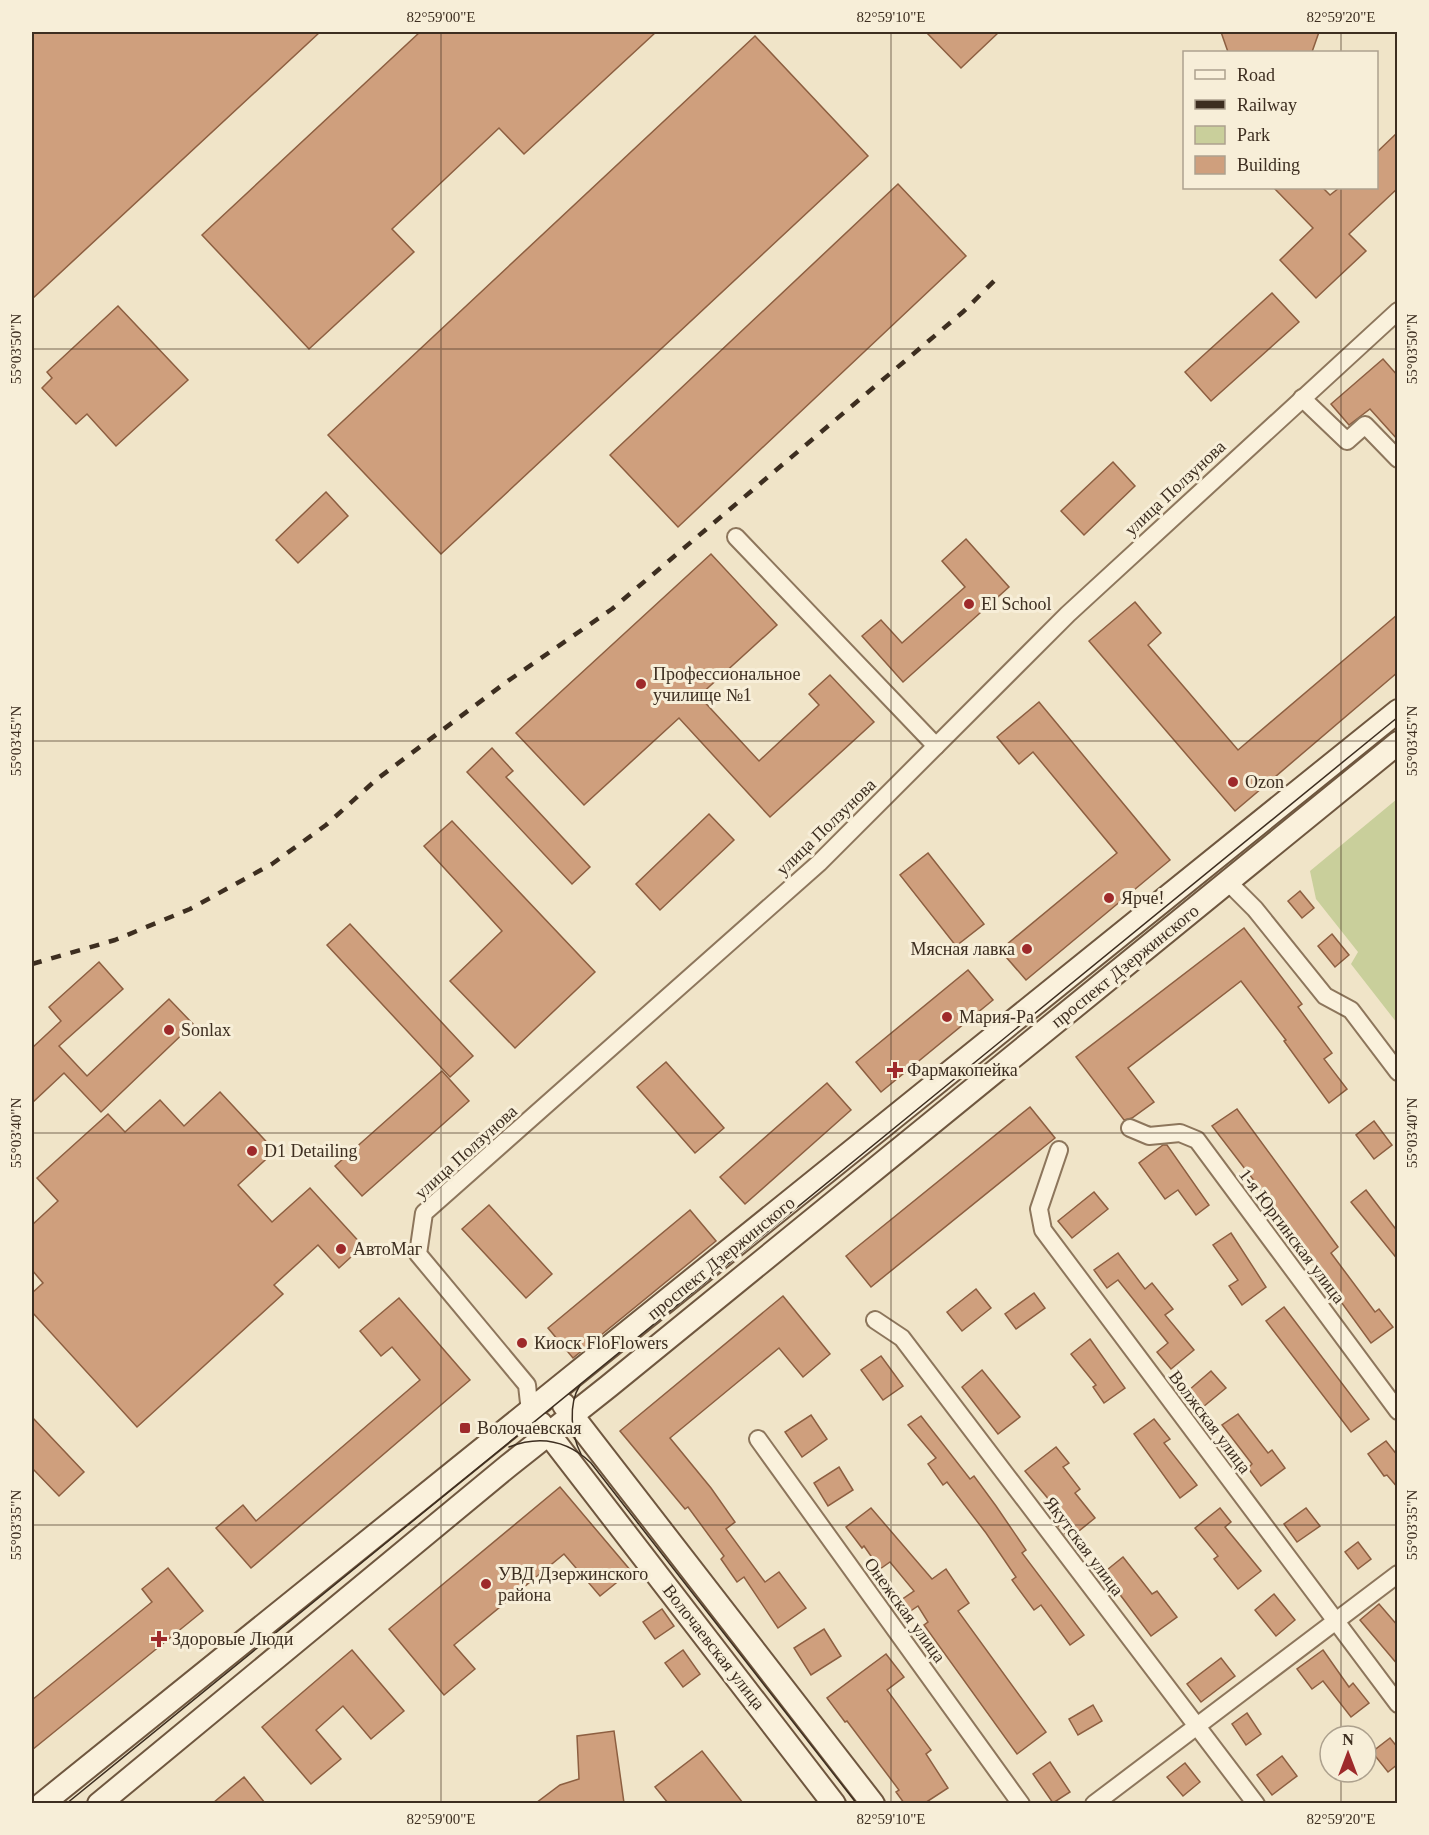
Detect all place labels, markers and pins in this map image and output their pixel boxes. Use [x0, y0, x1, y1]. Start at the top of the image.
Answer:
place label: El School [981, 594, 1052, 614]
marker: El School [962, 597, 976, 611]
place label: Профессиональное училище №1 [653, 664, 801, 705]
marker: Профессиональное училище №1 [634, 677, 648, 691]
place label: Ozon [1245, 772, 1284, 792]
marker: Ozon [1226, 775, 1240, 789]
place label: Ярче! [1121, 888, 1165, 908]
marker: Ярче! [1102, 891, 1116, 905]
place label: Мясная лавка [910, 939, 1015, 959]
marker: Мясная лавка [1020, 942, 1034, 956]
place label: Мария-Ра [959, 1007, 1034, 1027]
marker: Мария-Ра [940, 1010, 954, 1024]
place label: Sonlax [181, 1020, 231, 1040]
marker: Sonlax [162, 1023, 176, 1037]
place label: Фармакопейка [907, 1060, 1018, 1080]
marker: Фармакопейка [888, 1063, 902, 1077]
place label: D1 Detailing [264, 1141, 357, 1161]
marker: D1 Detailing [245, 1144, 259, 1158]
place label: АвтоМаг [353, 1239, 422, 1259]
marker: АвтоМаг [334, 1242, 348, 1256]
place label: Киоск FloFlowers [534, 1333, 668, 1353]
marker: Киоск FloFlowers [515, 1336, 529, 1350]
place label: Волочаевская [477, 1418, 581, 1438]
marker: Волочаевская [458, 1421, 472, 1435]
place label: УВД Дзержинского района [498, 1564, 648, 1605]
marker: УВД Дзержинского района [479, 1577, 493, 1591]
place label: Здоровые Люди [172, 1629, 294, 1649]
marker: Здоровые Люди [150, 1630, 168, 1648]

